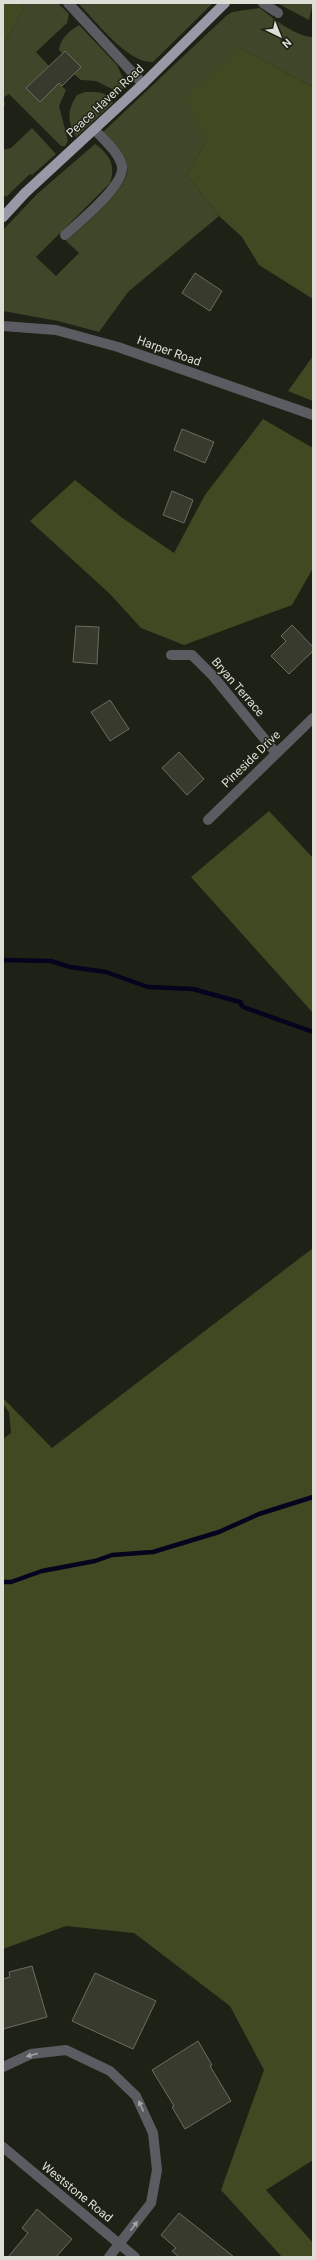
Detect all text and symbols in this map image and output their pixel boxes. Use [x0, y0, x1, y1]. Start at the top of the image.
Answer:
north arrow [260, 16, 300, 56]
text: N [279, 36, 294, 51]
street label: Peace Haven Road [64, 62, 146, 140]
street label: Harper Road [135, 333, 203, 369]
street label: Bryan Terrace [209, 655, 267, 719]
street label: Pineside Drive [219, 728, 283, 790]
one-way arrow [26, 2052, 38, 2058]
one-way arrow [137, 2099, 143, 2111]
street label: Weststone Road [39, 2159, 115, 2225]
one-way arrow [129, 2221, 138, 2232]

